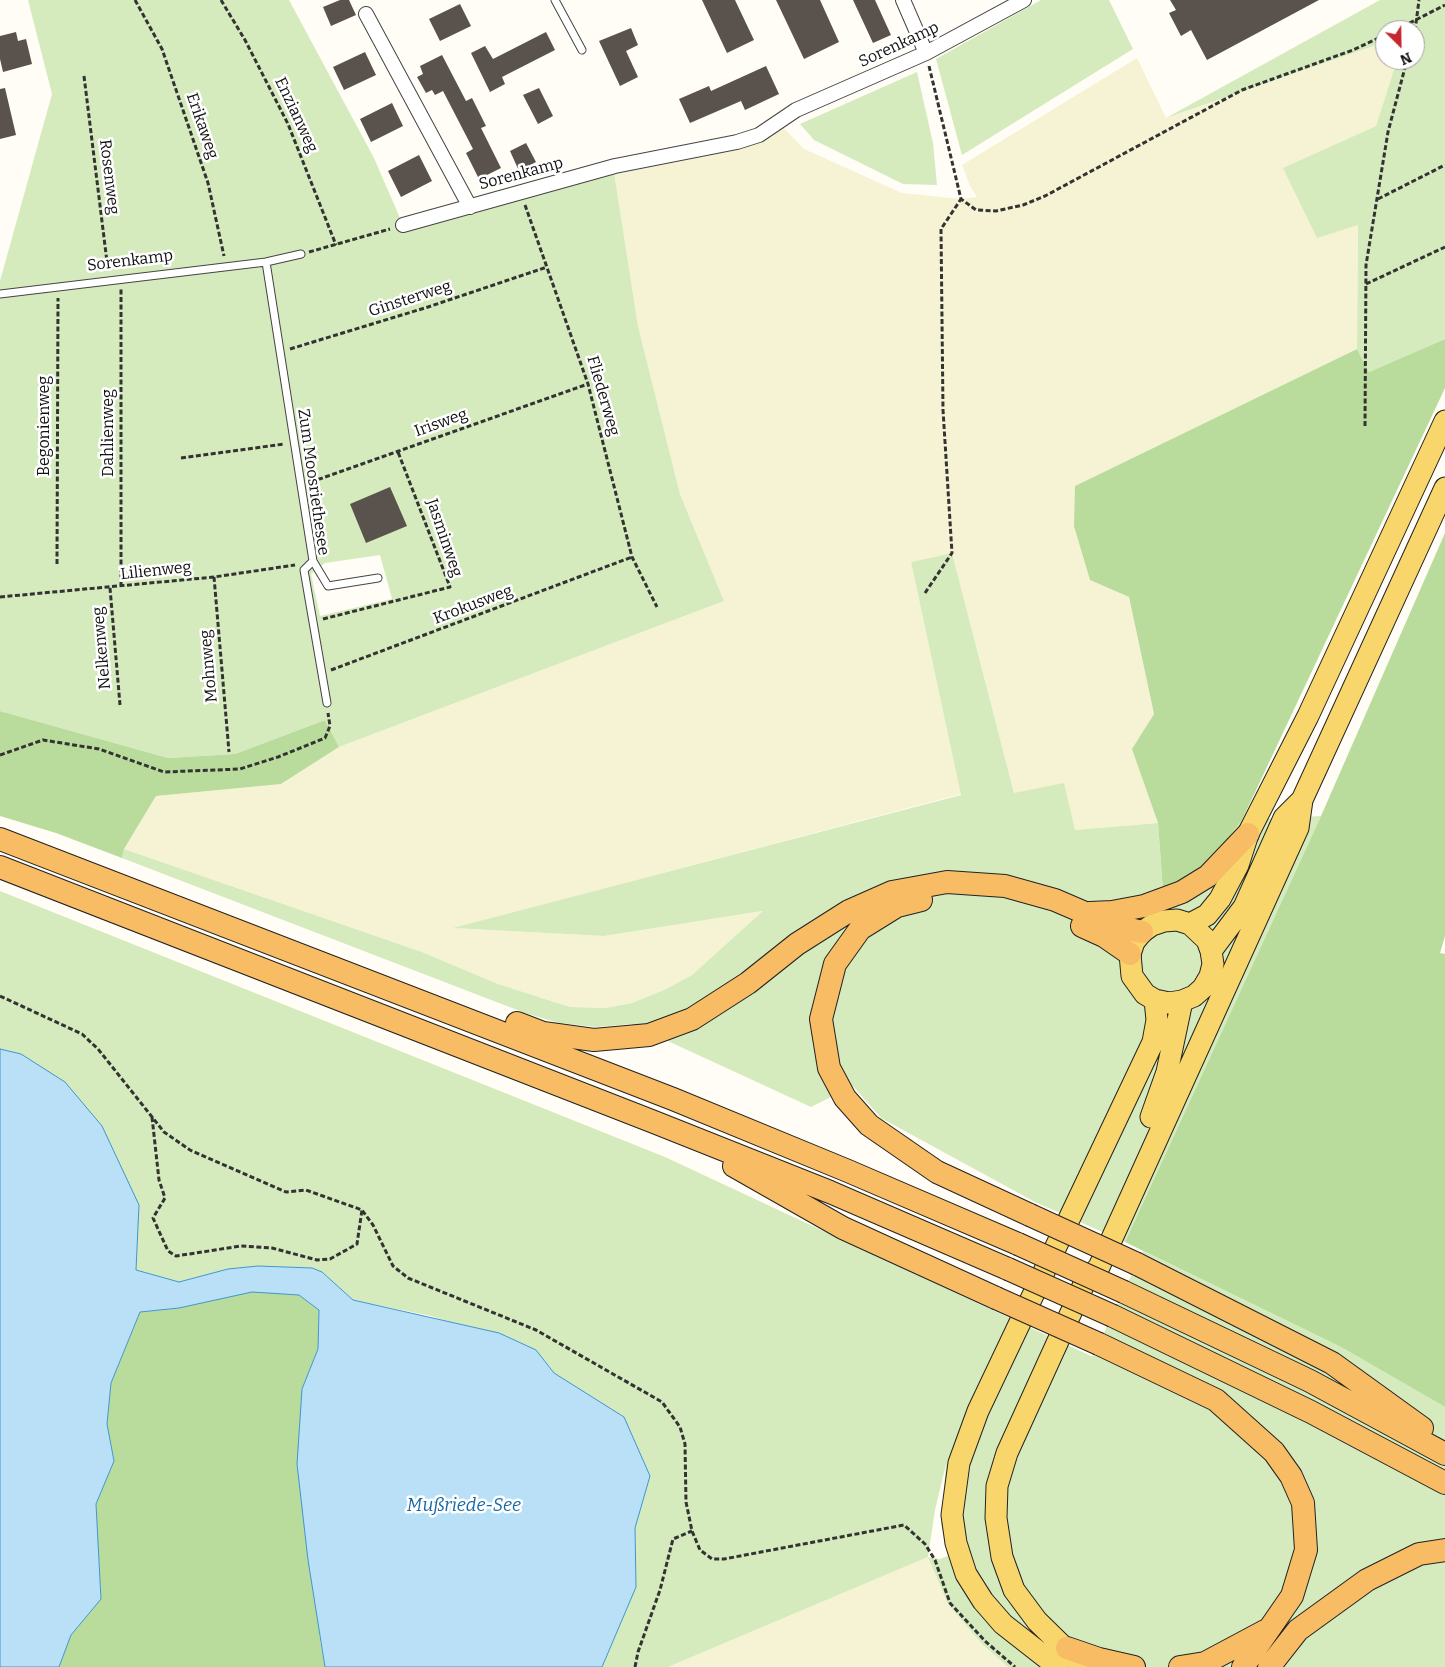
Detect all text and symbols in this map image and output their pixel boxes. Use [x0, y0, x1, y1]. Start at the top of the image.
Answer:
street label: Sorenkamp [856, 18, 942, 72]
north arrow [1375, 20, 1425, 70]
text: N [1397, 48, 1414, 68]
street label: Enzianweg [270, 74, 322, 156]
street label: Erikaweg [182, 90, 222, 162]
street label: Rosenweg [95, 138, 123, 216]
street label: Sorenkamp [477, 154, 565, 194]
street label: Sorenkamp [86, 246, 174, 276]
street label: Ginsterweg [366, 277, 454, 321]
street label: Fliederweg [582, 354, 624, 438]
street label: Begonienweg [35, 376, 55, 476]
street label: Dahlienweg [99, 389, 119, 477]
street label: Irisweg [412, 405, 470, 441]
street label: Zum Moosriethesee [293, 407, 333, 557]
street label: Jasminweg [422, 496, 466, 580]
street label: Lilienweg [119, 558, 193, 584]
street label: Krokusweg [431, 581, 515, 629]
street label: Nelkenweg [89, 606, 115, 690]
street label: Mohnweg [196, 629, 222, 703]
water label: Mußriede-See [407, 1495, 521, 1517]

